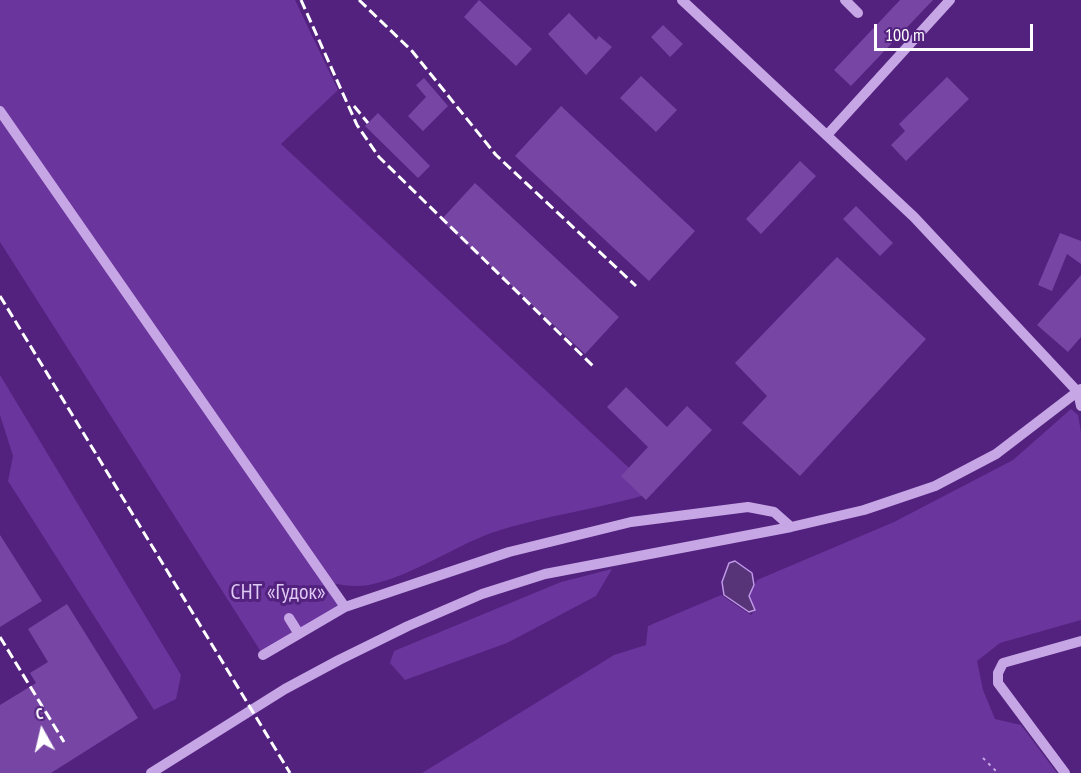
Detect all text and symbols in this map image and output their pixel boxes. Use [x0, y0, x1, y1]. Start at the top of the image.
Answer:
scale bar [877, 12, 1036, 50]
text: 100 m [885, 23, 925, 46]
park label: СНТ «Гудок» [231, 580, 325, 606]
north arrow [12, 701, 72, 761]
text: С [34, 703, 45, 724]

